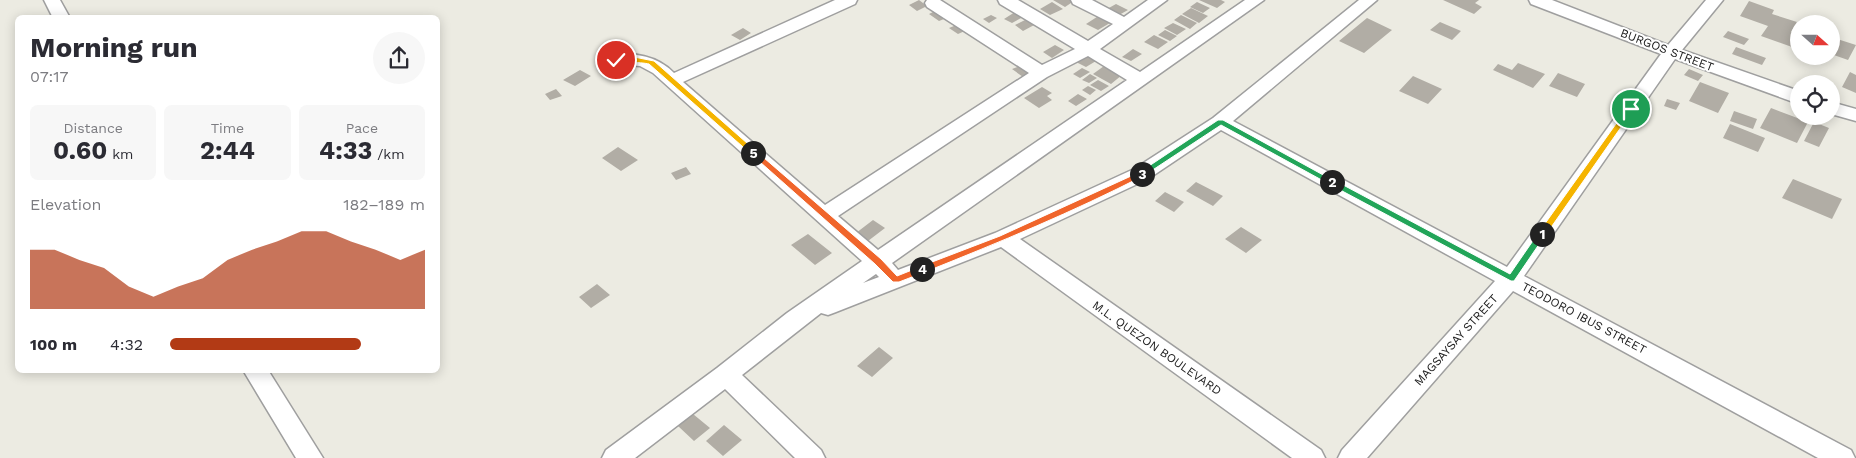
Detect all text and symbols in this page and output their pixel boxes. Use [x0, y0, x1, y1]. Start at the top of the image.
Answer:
north arrow [1790, 15, 1840, 65]
map controls [1790, 15, 1840, 125]
street label: BURGOS STREET [1618, 26, 1716, 74]
text: Morning run [30, 31, 198, 64]
button: share [373, 32, 425, 84]
pin [595, 39, 637, 81]
icon: check [602, 46, 630, 74]
text: 07:17 [30, 67, 69, 86]
button: locate [1790, 75, 1840, 125]
pin [1610, 88, 1652, 130]
icon: arrive [1617, 95, 1645, 123]
text: Distance [63, 120, 123, 136]
text: Time [211, 120, 244, 136]
text: Pace [346, 120, 378, 136]
text: 0.60 [53, 136, 107, 165]
text: 2:44 [200, 136, 255, 165]
text: 4:33 [319, 136, 372, 165]
pin: 5 [740, 140, 766, 166]
text: 5 [749, 145, 758, 161]
text: km [107, 146, 133, 162]
text: /km [372, 146, 405, 162]
pin: 3 [1130, 162, 1154, 186]
text: 3 [1138, 166, 1147, 182]
pin: 2 [1320, 170, 1344, 194]
text: 2 [1328, 174, 1337, 190]
text: Elevation [30, 195, 101, 214]
text: 182–189 m [343, 195, 425, 214]
pin: 1 [1530, 222, 1554, 246]
text: 1 [1539, 226, 1546, 242]
pin: 4 [910, 256, 934, 282]
text: 4 [918, 261, 927, 277]
street label: TEODORO IBUS STREET [1519, 279, 1649, 357]
street label: MAGSAYSAY STREET [1411, 291, 1501, 389]
street label: M.L. QUEZON BOULEVARD [1090, 298, 1224, 398]
text: 100 m [30, 335, 77, 354]
text: 4:32 [110, 335, 143, 354]

